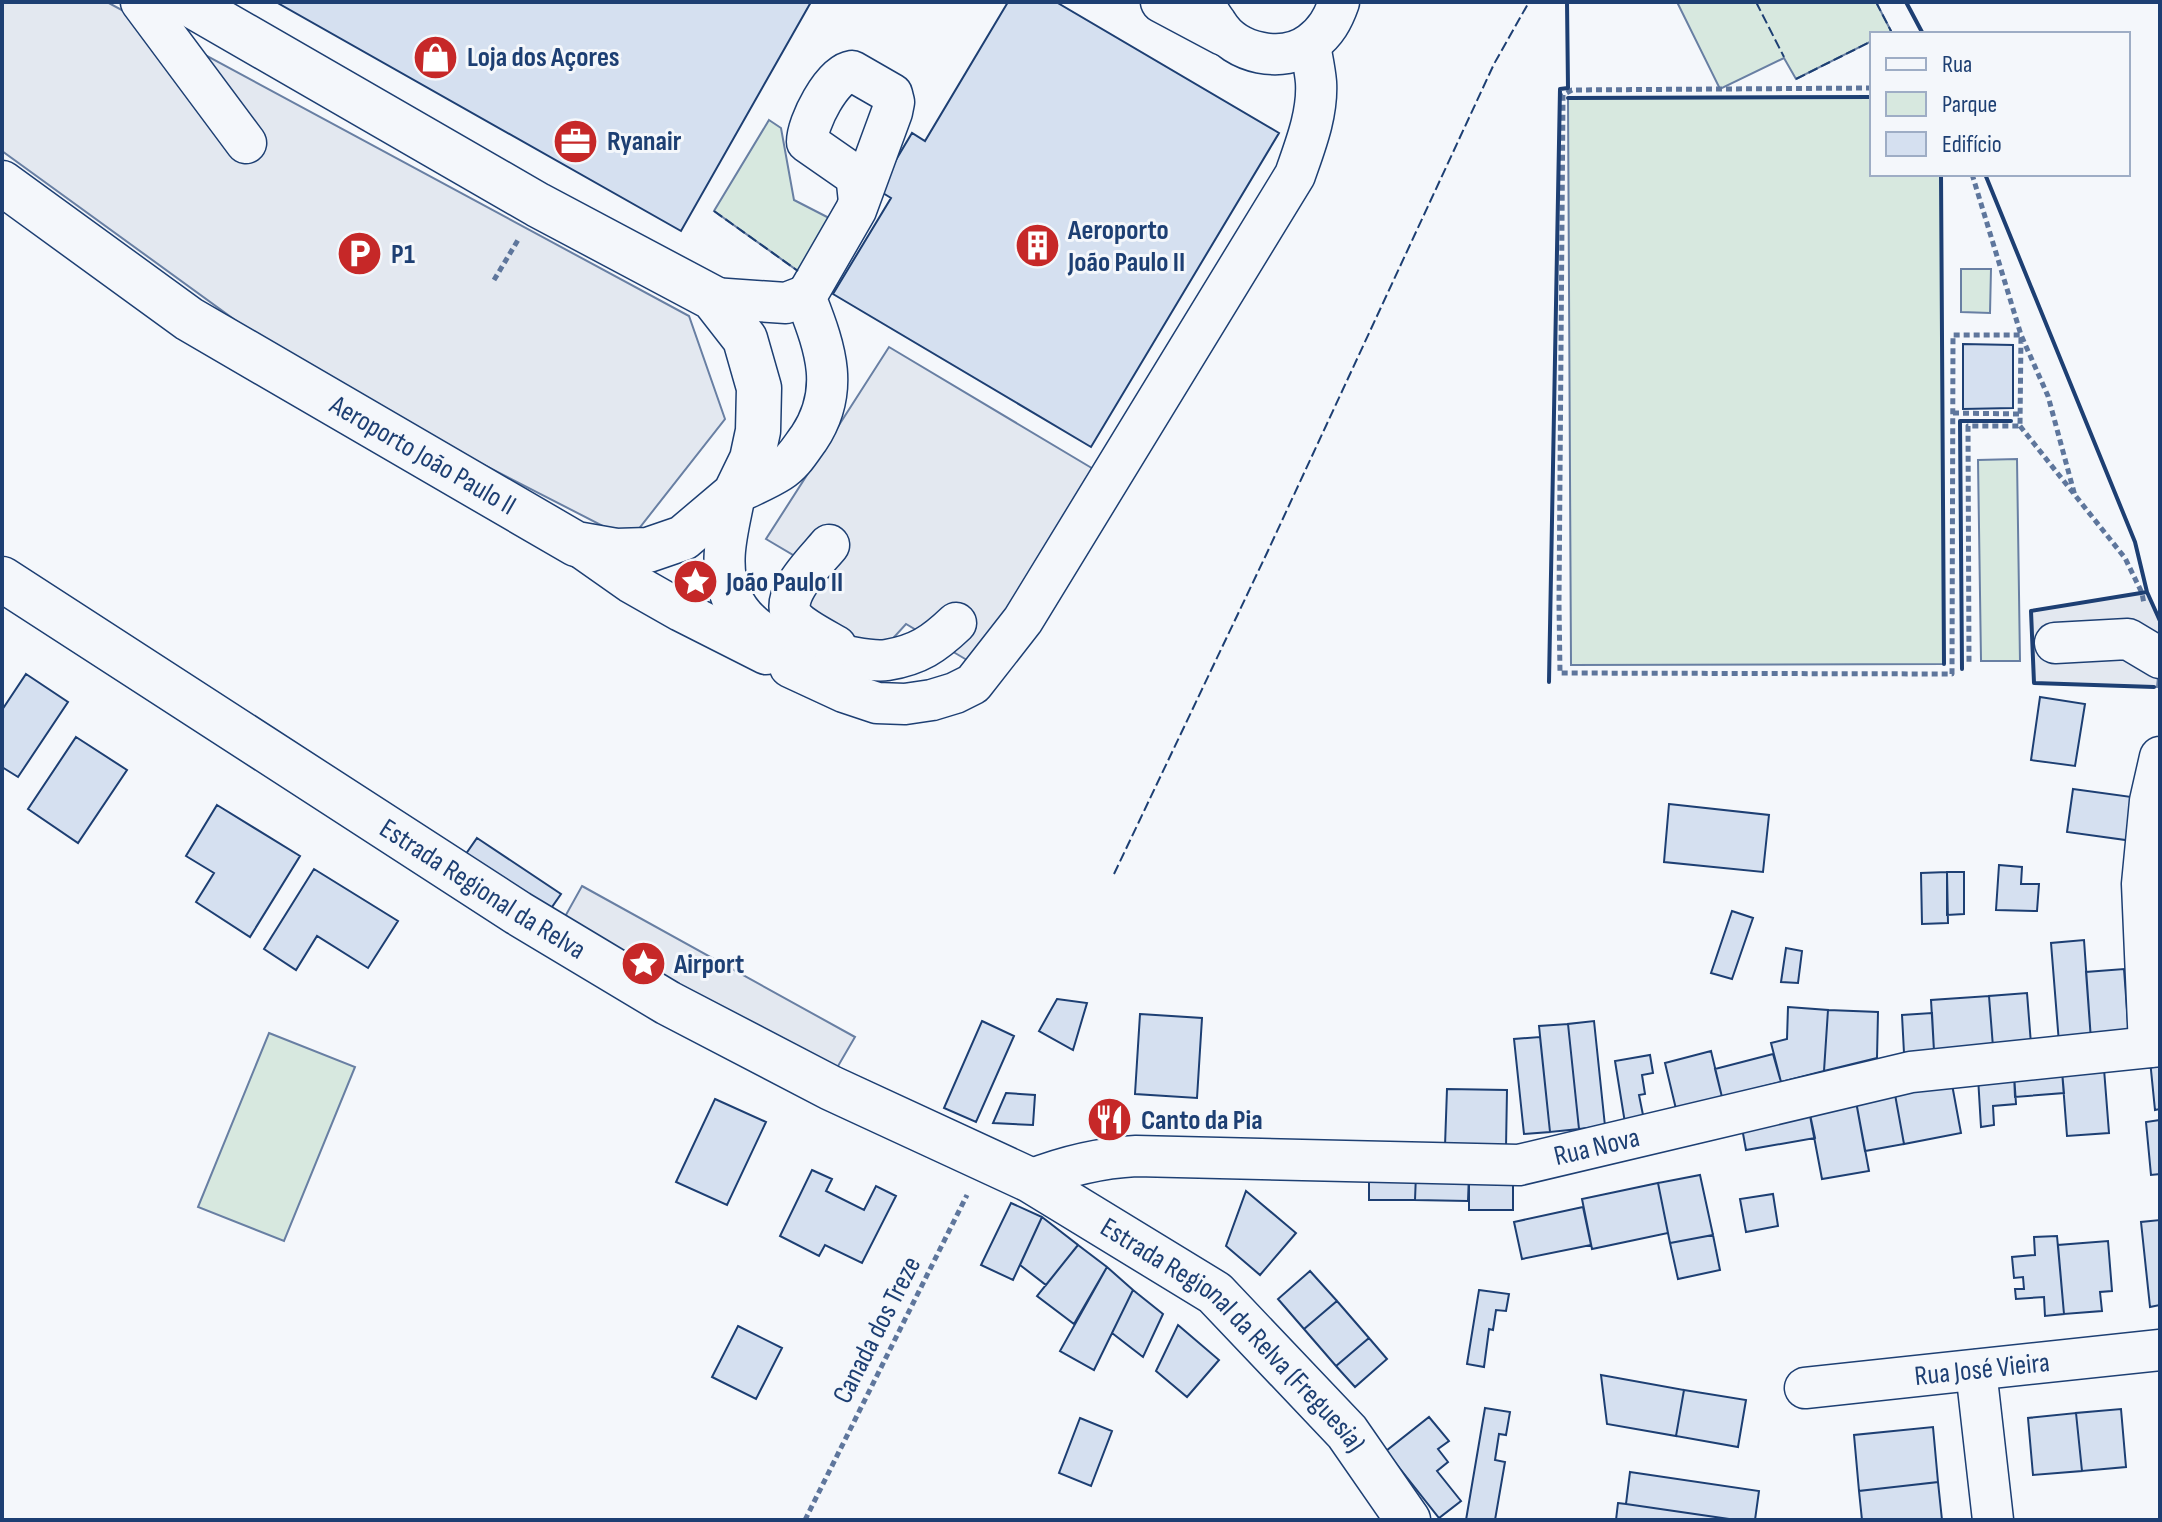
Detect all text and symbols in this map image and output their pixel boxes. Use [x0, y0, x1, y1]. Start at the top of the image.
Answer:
legend [1870, 32, 2130, 176]
shop icon: Loja dos Açores [412, 33, 460, 81]
place label: Loja dos Açores [467, 41, 620, 74]
text: Rua [1942, 50, 1972, 79]
text: Parque [1942, 90, 1997, 119]
office icon: Ryanair [552, 117, 600, 165]
place label: Ryanair [607, 125, 682, 158]
text: Edifício [1942, 130, 2002, 159]
place label: Aeroporto João Paulo II [1067, 214, 1185, 279]
building icon: Aeroporto João Paulo II [1013, 222, 1061, 270]
parking icon: P1 [336, 230, 384, 278]
place label: P1 [391, 238, 415, 271]
street label: Aeroporto João Paulo II [323, 388, 522, 522]
place icon: João Paulo II [671, 558, 719, 606]
place label: João Paulo II [725, 566, 843, 599]
street label: Estrada Regional da Relva [374, 812, 592, 966]
place icon: Airport [619, 940, 667, 988]
place label: Airport [673, 948, 744, 981]
restaurant icon: Canto da Pia [1086, 1096, 1134, 1144]
place label: Canto da Pia [1141, 1104, 1263, 1137]
street label: Rua Nova [1551, 1121, 1643, 1173]
street label: Estrada Regional da Relva (Freguesia) [1095, 1211, 1372, 1458]
street label: Canada dos Treze [826, 1251, 928, 1409]
street label: Rua José Vieira [1913, 1345, 2051, 1393]

